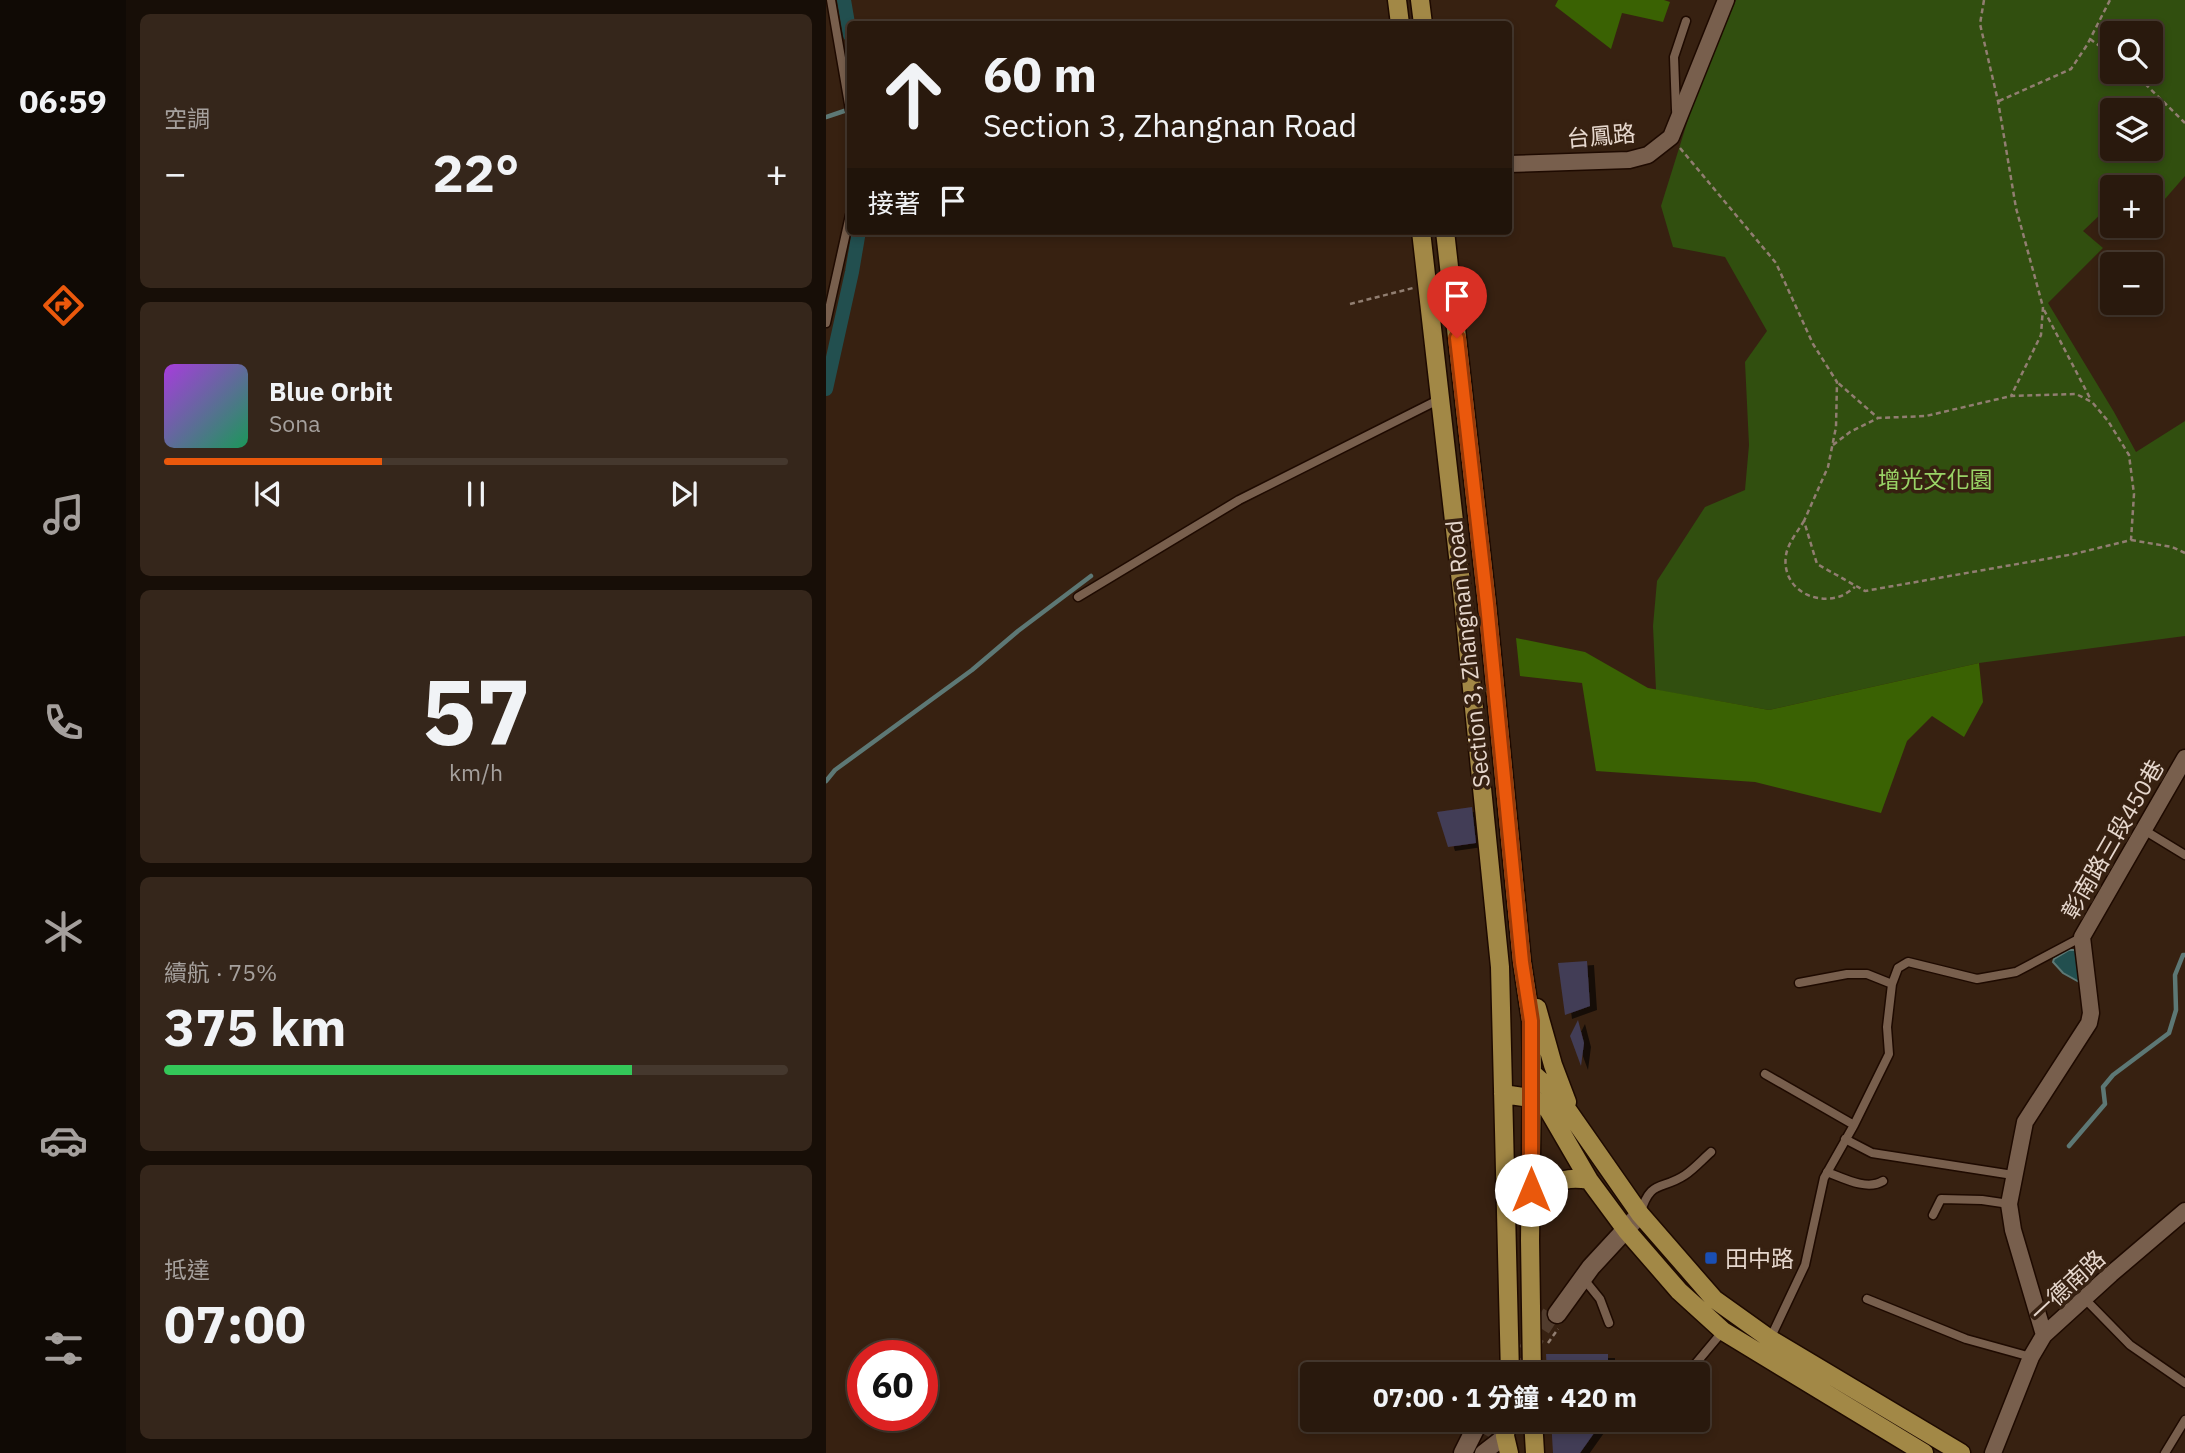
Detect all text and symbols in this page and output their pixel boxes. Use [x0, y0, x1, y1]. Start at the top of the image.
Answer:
map controls [2100, 21, 2163, 315]
button: search [2100, 21, 2163, 84]
text: 60 m [983, 42, 1097, 105]
icon: ahead [868, 49, 959, 140]
text: 06:59 [19, 80, 107, 122]
button: layers [2100, 98, 2163, 161]
text: 空調 [164, 103, 210, 133]
text: Section 3, Zhangnan Road [983, 104, 1357, 146]
street label: 台鳳路 [1565, 117, 1637, 153]
text: 22° [433, 139, 519, 206]
text: − [164, 148, 187, 197]
text: + [765, 148, 788, 197]
button: + [2100, 175, 2163, 238]
icon: arrive [934, 182, 972, 220]
text: 接著 [868, 186, 920, 220]
button: − [2100, 252, 2163, 315]
pin [1427, 266, 1487, 338]
icon: arrive [1438, 277, 1476, 315]
icon: directions [39, 281, 88, 330]
text: Blue Orbit [269, 374, 393, 408]
text: Sona [269, 408, 321, 438]
park label: 增光文化園 [1878, 464, 1993, 494]
icon: previous [249, 475, 287, 513]
icon: pause [457, 475, 495, 513]
icon: next [665, 475, 703, 513]
icon: music [39, 490, 88, 539]
street label: Section 3, Zhangnan Road [1438, 519, 1496, 789]
text: 57 [421, 652, 531, 770]
icon: phone [39, 698, 88, 747]
street label: 彰南路三段450巷 [2054, 754, 2170, 924]
text: km/h [449, 757, 503, 787]
icon: climate [39, 907, 88, 956]
text: 續航 · 75% [164, 957, 277, 987]
text: 375 km [164, 993, 346, 1060]
icon: car [39, 1116, 88, 1165]
position arrow [1494, 1153, 1568, 1227]
place label: 田中路 [1725, 1243, 1794, 1273]
street label: 一德南路 [2023, 1243, 2111, 1327]
marker: 田中路 [1703, 1250, 1719, 1266]
text: 抵達 [164, 1254, 210, 1284]
text: 07:00 [164, 1290, 306, 1357]
icon: filters [39, 1324, 88, 1373]
speed limit sign: 60 [847, 1340, 938, 1431]
text: 07:00 · 1 分鐘 · 420 m [1373, 1380, 1637, 1414]

